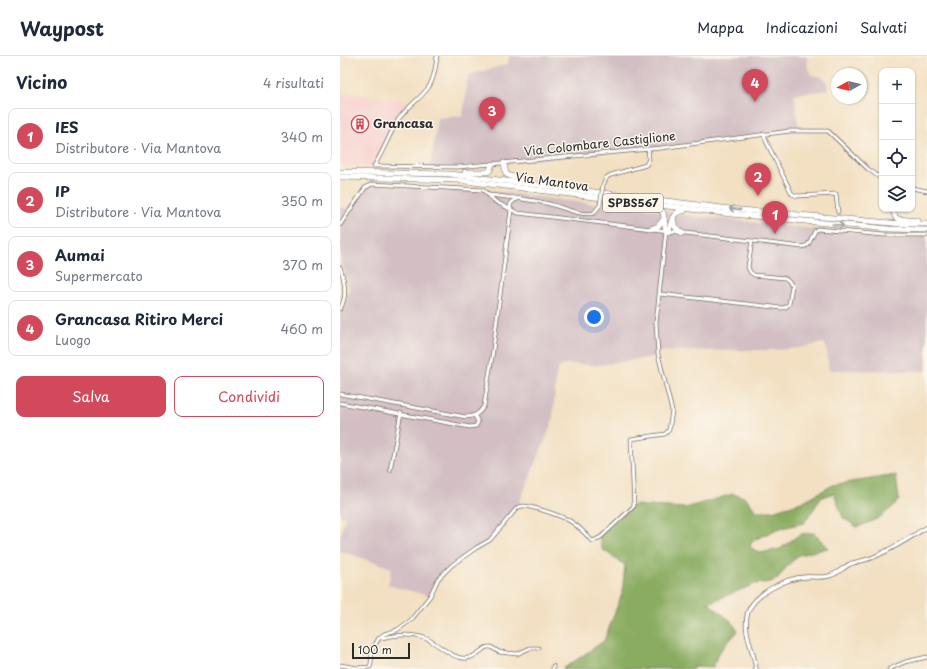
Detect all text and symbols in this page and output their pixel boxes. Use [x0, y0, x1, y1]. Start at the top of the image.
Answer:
text: Waypost [20, 14, 104, 42]
text: Mappa [697, 17, 744, 38]
text: Indicazioni [766, 17, 838, 38]
text: Salvati [860, 17, 907, 38]
north arrow [831, 68, 867, 104]
map controls [879, 68, 915, 212]
button: + [879, 68, 915, 104]
text: Vicino [16, 69, 67, 95]
pin: 4 [742, 69, 768, 102]
text: 4 risultati [263, 73, 324, 92]
pin: 3 [479, 97, 505, 130]
button: − [879, 104, 915, 140]
building icon: Grancasa [350, 114, 370, 134]
place label: Grancasa [373, 114, 434, 132]
text: IES [55, 115, 79, 138]
street label: Via Colombare Castiglione [523, 126, 677, 160]
text: 1 [27, 127, 33, 146]
text: 340 m [280, 127, 323, 146]
text: Distributore · Via Mantova [55, 138, 221, 157]
button: locate [879, 140, 915, 176]
pin: 2 [745, 163, 771, 196]
street label: Via Mantova [514, 167, 591, 195]
button: layers [879, 176, 915, 212]
text: IP [55, 179, 70, 202]
text: 2 [25, 191, 35, 210]
text: 350 m [281, 191, 323, 210]
road number: SPBS567 [603, 194, 663, 212]
pin: 1 [762, 201, 788, 234]
text: Distributore · Via Mantova [55, 202, 221, 221]
one-way arrow [729, 205, 742, 213]
one-way arrow [831, 221, 844, 228]
text: Aumai [55, 243, 105, 266]
text: 3 [26, 255, 34, 274]
text: 370 m [282, 255, 323, 274]
text: Supermercato [55, 266, 143, 285]
text: Grancasa Ritiro Merci [55, 307, 223, 330]
your location [584, 307, 604, 327]
text: 4 [26, 319, 34, 338]
text: 460 m [280, 319, 323, 338]
text: Luogo [55, 330, 91, 349]
button: Salva [16, 376, 166, 417]
button: Condividi [174, 376, 324, 417]
scale bar [352, 641, 410, 660]
text: 100 m [358, 641, 392, 658]

